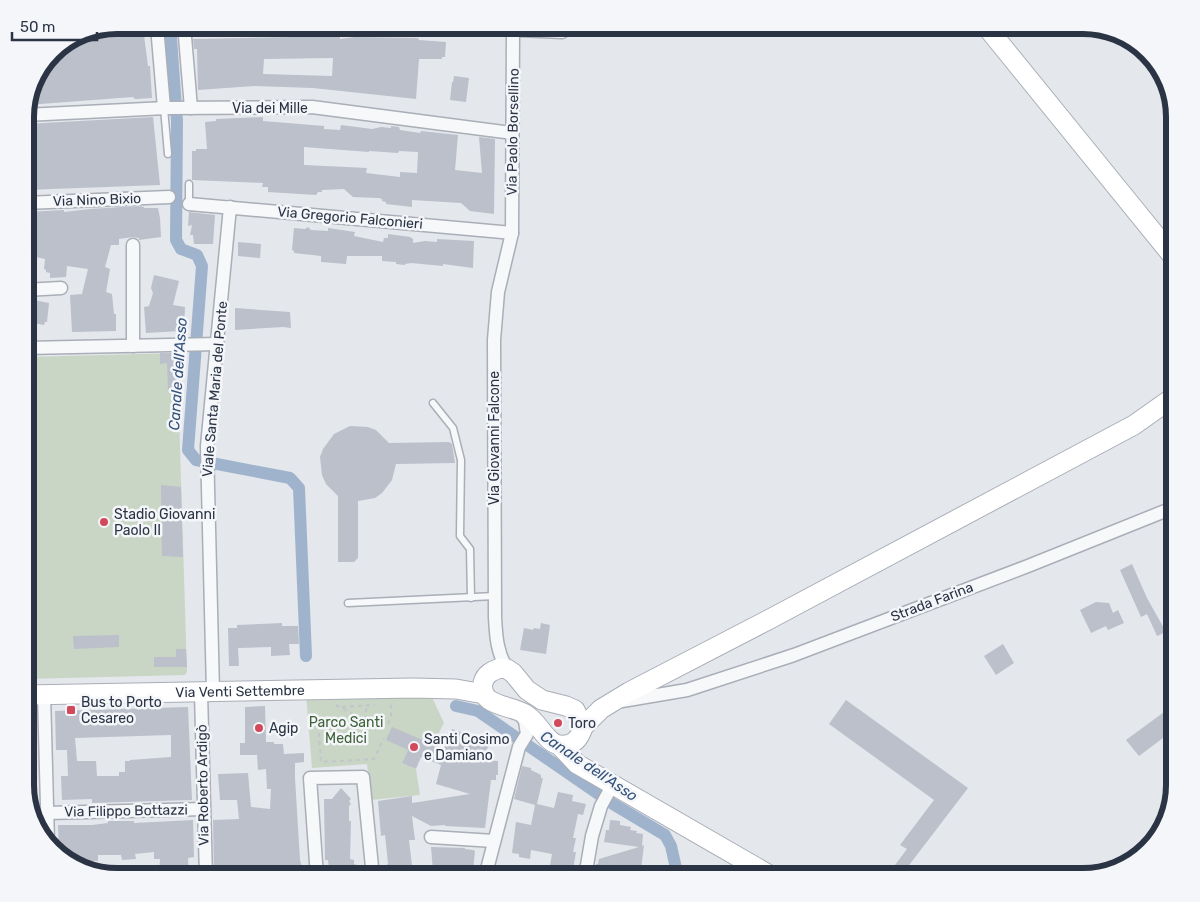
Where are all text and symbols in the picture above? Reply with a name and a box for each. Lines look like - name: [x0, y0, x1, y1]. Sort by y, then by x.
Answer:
- scale bar: [12, 10, 98, 42]
- text: 50 m: [20, 18, 55, 36]
- street label: Via Paolo Borsellino: [503, 68, 523, 196]
- street label: Via dei Mille: [232, 100, 308, 117]
- street label: Via Nino Bixio: [53, 190, 141, 210]
- street label: Via Gregorio Falconieri: [277, 203, 423, 233]
- street label: Viale Santa Maria del Ponte: [199, 300, 231, 478]
- water label: Canale dell'Asso: [165, 317, 191, 431]
- street label: Via Giovanni Falcone: [486, 371, 503, 505]
- place label: Stadio Giovanni Paolo II: [114, 506, 215, 539]
- marker: Stadio Giovanni Paolo II: [98, 516, 110, 528]
- street label: Strada Farina: [888, 578, 976, 626]
- street label: Via Venti Settembre: [175, 681, 305, 701]
- place label: Bus to Porto Cesareo: [81, 694, 162, 727]
- marker: Bus to Porto Cesareo: [65, 704, 77, 716]
- park label: Parco Santi Medici: [309, 714, 383, 747]
- place label: Toro: [568, 715, 596, 732]
- marker: Toro: [552, 717, 564, 729]
- place label: Agip: [269, 720, 298, 737]
- marker: Agip: [253, 722, 265, 734]
- street label: Via Roberto Ardigò: [193, 724, 213, 846]
- water label: Canale dell'Asso: [537, 727, 641, 805]
- place label: Santi Cosimo e Damiano: [424, 731, 509, 764]
- marker: Santi Cosimo e Damiano: [408, 741, 420, 753]
- street label: Via Filippo Bottazzi: [64, 801, 188, 821]

